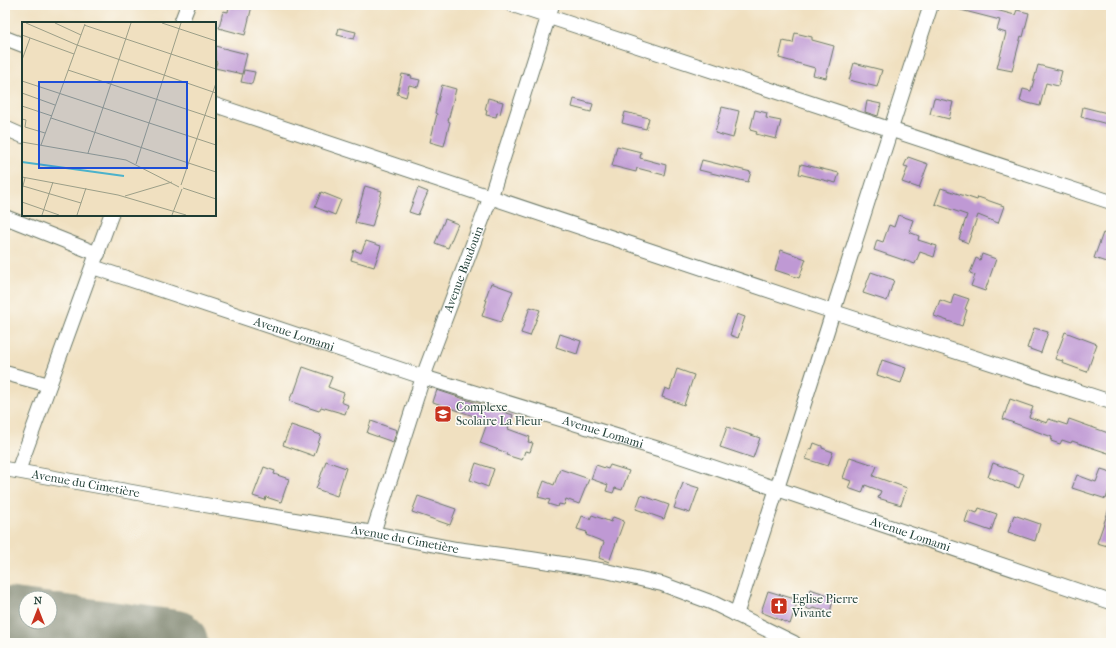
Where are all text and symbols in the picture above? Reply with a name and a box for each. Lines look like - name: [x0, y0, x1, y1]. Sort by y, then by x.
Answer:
- inset map: [22, 22, 216, 216]
- street label: Avenue Baudouin: [441, 224, 486, 315]
- street label: Avenue Lomami: [251, 314, 336, 354]
- place label: Complexe Scolaire La Fleur: [456, 400, 543, 428]
- school or university icon: Complexe Scolaire La Fleur: [433, 404, 453, 424]
- street label: Avenue Lomami: [560, 413, 645, 451]
- street label: Avenue du Cimetière: [30, 467, 141, 500]
- street label: Avenue Lomami: [868, 514, 953, 554]
- street label: Avenue du Cimetière: [349, 522, 460, 556]
- north arrow: [18, 590, 58, 630]
- place label: Eglise Pierre Vivante: [791, 592, 858, 620]
- text: N: [34, 594, 43, 607]
- church icon: Eglise Pierre Vivante: [769, 596, 789, 616]

